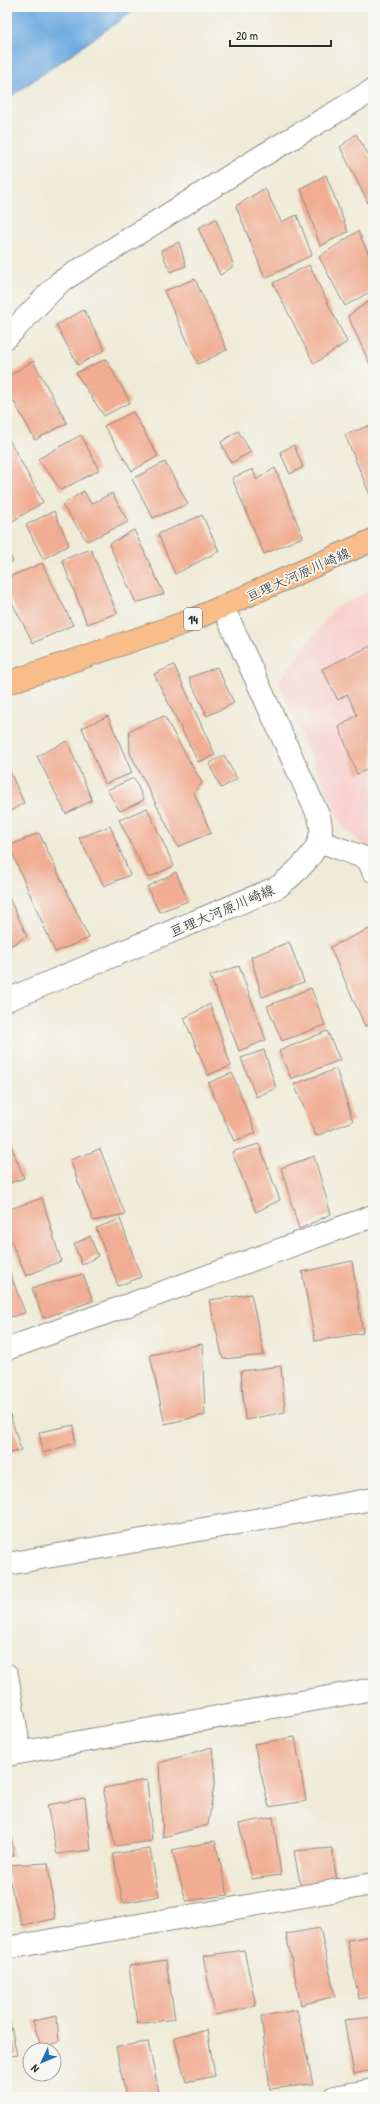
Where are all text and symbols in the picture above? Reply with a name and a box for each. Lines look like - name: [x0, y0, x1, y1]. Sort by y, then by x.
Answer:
- scale bar: [230, 22, 331, 48]
- text: 20 m: [236, 27, 258, 44]
- street label: 亘理大河原川崎線: [243, 543, 353, 605]
- road number: 14: [184, 608, 202, 630]
- street label: 亘理大河原川崎線: [167, 879, 277, 941]
- north arrow: [22, 2042, 62, 2082]
- text: N: [28, 2062, 42, 2076]

